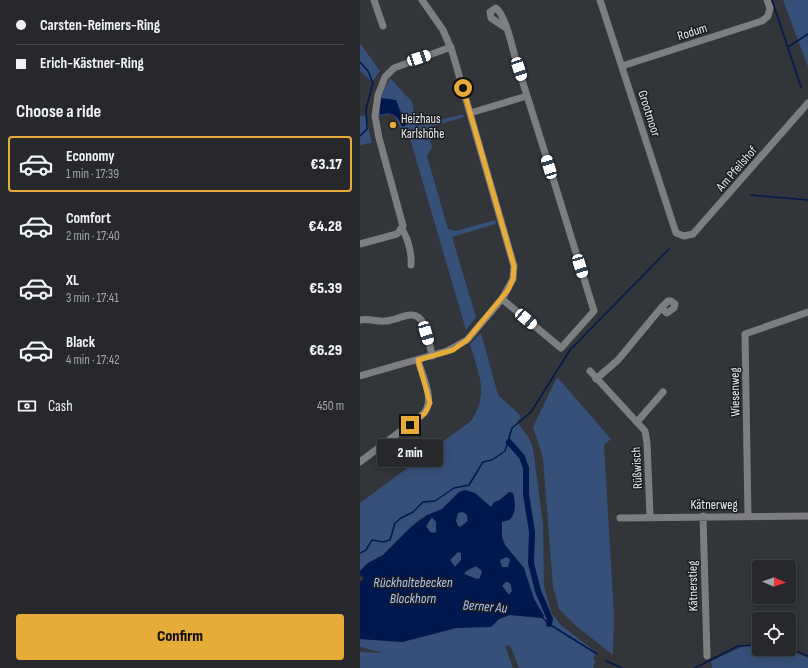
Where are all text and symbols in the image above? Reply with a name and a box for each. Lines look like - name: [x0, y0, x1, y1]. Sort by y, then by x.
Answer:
- text: Carsten-Reimers-Ring: [40, 16, 160, 35]
- street label: Rodum: [675, 20, 709, 44]
- car: [406, 49, 432, 67]
- text: Erich-Kästner-Ring: [40, 54, 144, 73]
- car: [510, 56, 528, 82]
- route start: [454, 79, 472, 97]
- street label: Grootmoor: [634, 88, 664, 139]
- text: Choose a ride: [16, 101, 101, 122]
- place label: Heizhaus Karlshöhe: [401, 111, 444, 142]
- marker: Heizhaus Karlshöhe: [388, 120, 398, 130]
- street label: Am Pfeilshof: [712, 143, 761, 195]
- icon: car: [18, 146, 54, 182]
- text: Economy: [66, 147, 115, 166]
- car: [540, 154, 558, 180]
- text: €3.17: [311, 155, 342, 174]
- text: 1 min · 17:39: [66, 166, 119, 182]
- icon: car: [18, 208, 54, 244]
- text: Comfort: [66, 209, 111, 228]
- text: €4.28: [309, 217, 342, 236]
- text: 2 min · 17:40: [66, 228, 120, 244]
- car: [571, 253, 589, 279]
- icon: car: [18, 270, 54, 306]
- text: XL: [66, 271, 79, 290]
- text: €5.39: [309, 279, 342, 298]
- text: 3 min · 17:41: [66, 290, 119, 306]
- car: [513, 307, 539, 331]
- car: [417, 320, 435, 346]
- icon: car: [18, 332, 54, 368]
- text: Black: [66, 333, 95, 352]
- text: €6.29: [309, 341, 342, 360]
- text: 4 min · 17:42: [66, 352, 120, 368]
- street label: Wiesenweg: [727, 367, 743, 417]
- icon: cash: [16, 395, 38, 417]
- text: Cash: [48, 397, 73, 416]
- text: 450 m: [317, 398, 344, 414]
- route end: [401, 416, 419, 434]
- callout: 2 min: [377, 439, 443, 467]
- text: 2 min: [397, 445, 423, 461]
- street label: Rüßwisch: [628, 447, 646, 489]
- street label: Kätnerweg: [690, 497, 738, 513]
- north arrow: [752, 560, 796, 604]
- map controls: [752, 560, 796, 656]
- street label: Kätnerstieg: [685, 561, 701, 611]
- water label: Rückhaltebecken Blockhorn: [373, 574, 453, 607]
- water label: Berner Au: [462, 596, 508, 617]
- button: locate: [752, 612, 796, 656]
- button: Confirm: [16, 614, 344, 660]

